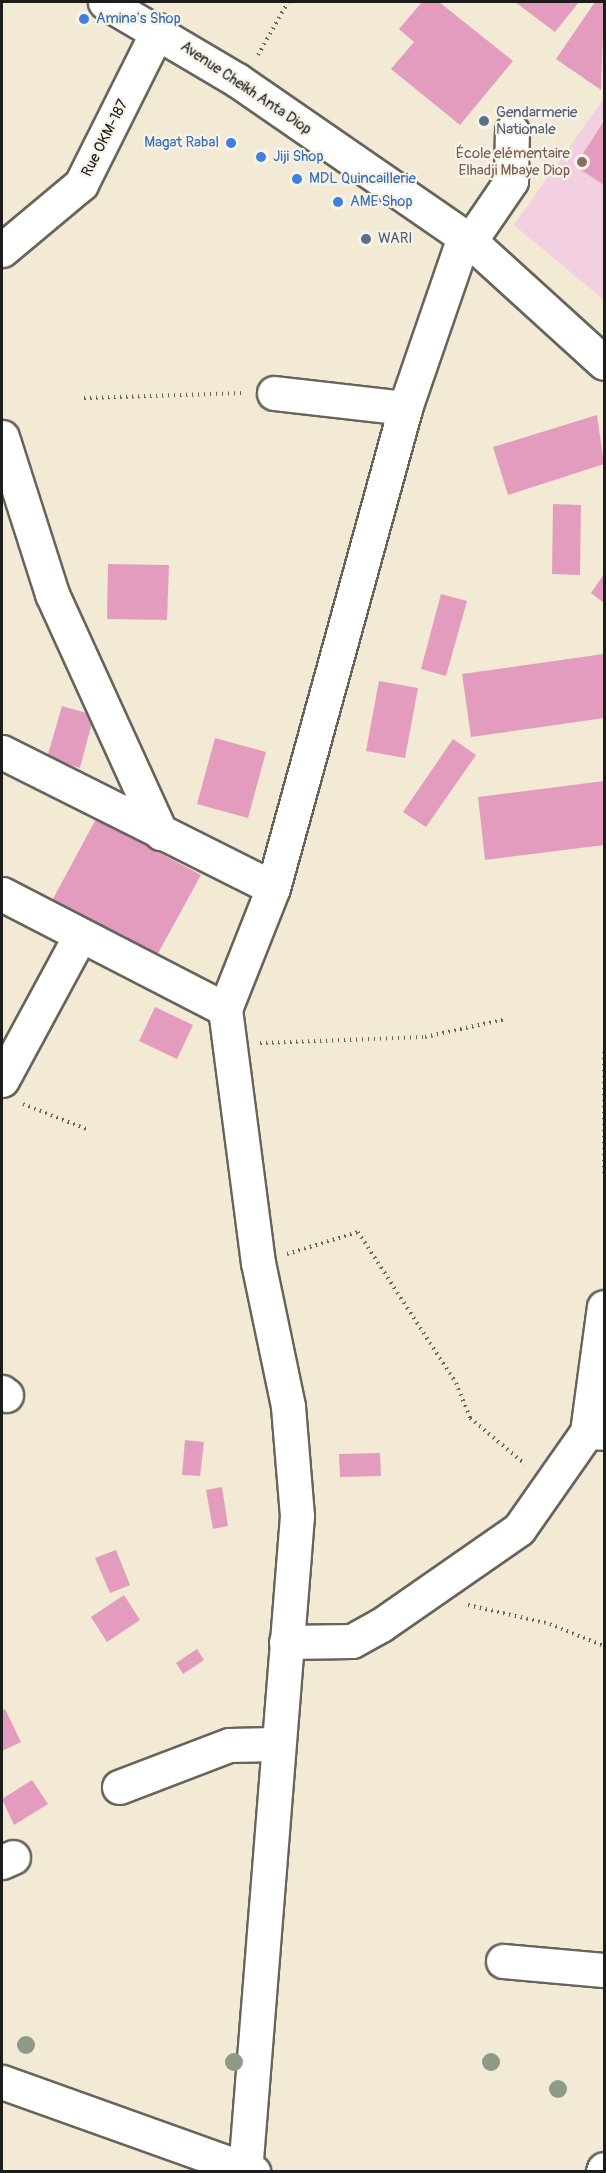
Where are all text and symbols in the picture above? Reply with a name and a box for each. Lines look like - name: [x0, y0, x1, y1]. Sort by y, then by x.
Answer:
- place label: Amina's Shop: [96, 10, 181, 28]
- marker: Amina's Shop: [77, 12, 91, 26]
- street label: Avenue Cheikh Anta Diop: [177, 37, 315, 139]
- street label: Rue OKM-187: [78, 96, 132, 180]
- place label: Gendarmerie Nationale: [496, 103, 577, 138]
- marker: Gendarmerie Nationale: [477, 114, 491, 128]
- place label: Magat Rabal: [144, 134, 219, 152]
- marker: Magat Rabal: [224, 136, 238, 150]
- place label: École elémentaire Elhadji Mbaye Diop: [456, 144, 570, 179]
- place label: Jiji Shop: [273, 148, 324, 166]
- marker: Jiji Shop: [254, 150, 268, 164]
- marker: École elémentaire Elhadji Mbaye Diop: [575, 155, 589, 169]
- place label: MDL Quincaillerie: [309, 170, 416, 188]
- marker: MDL Quincaillerie: [290, 172, 304, 186]
- place label: AME Shop: [350, 193, 413, 211]
- marker: AME Shop: [331, 195, 345, 209]
- place label: WARI: [378, 230, 413, 248]
- marker: WARI: [359, 232, 373, 246]

